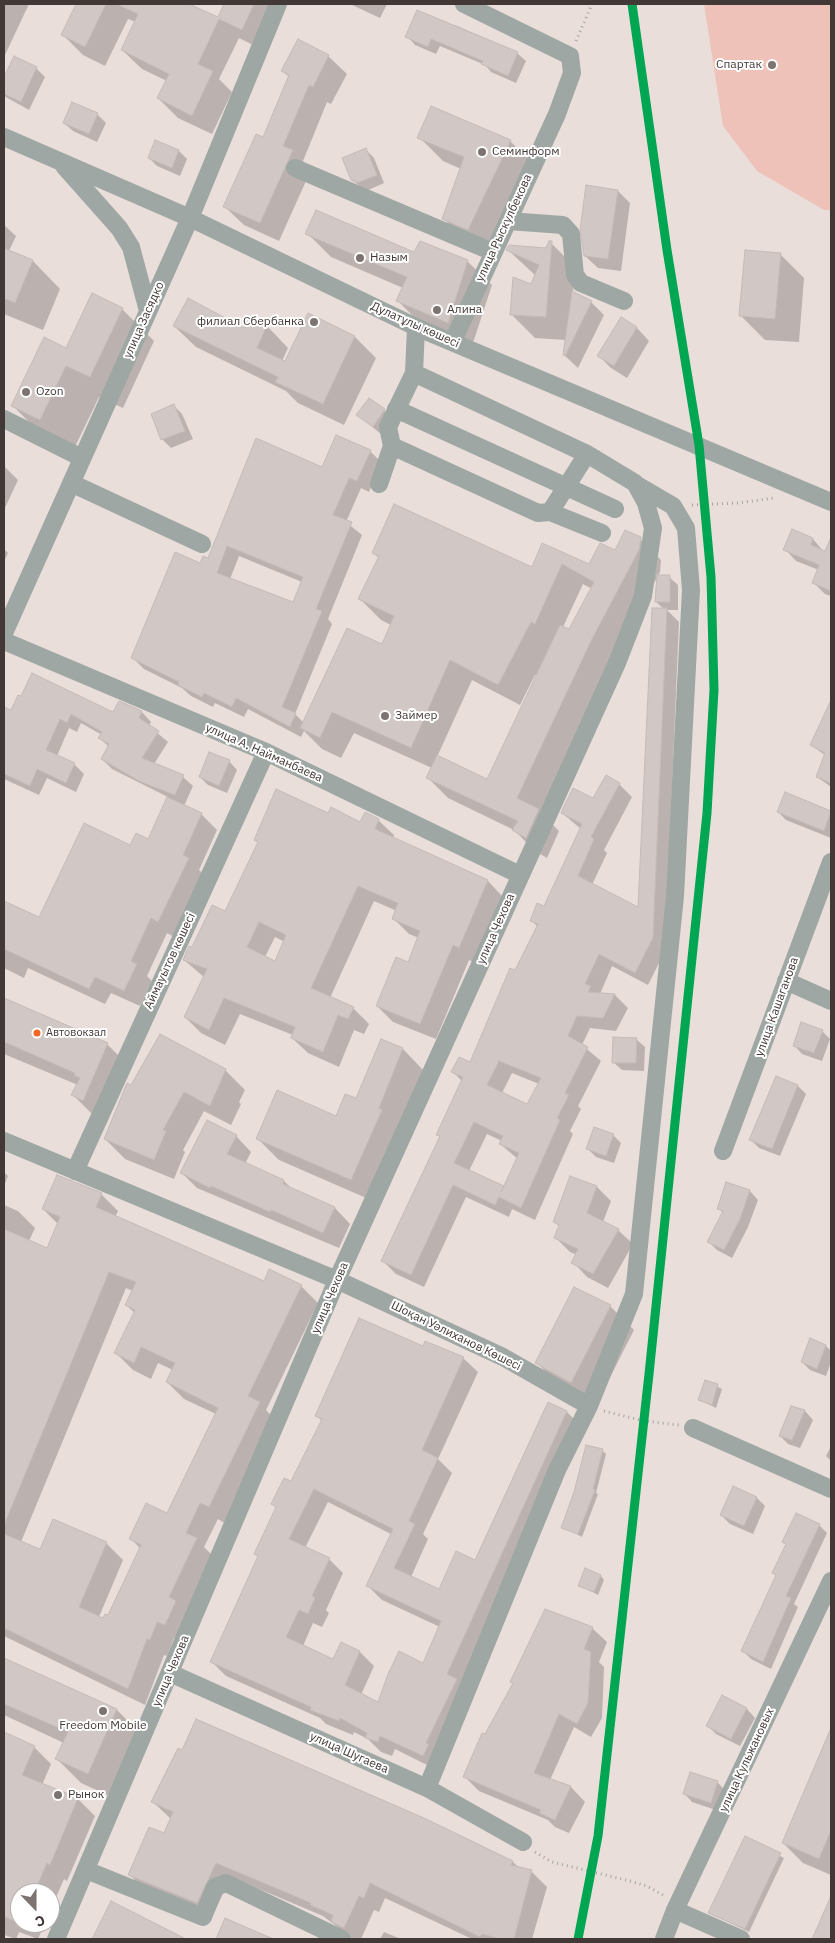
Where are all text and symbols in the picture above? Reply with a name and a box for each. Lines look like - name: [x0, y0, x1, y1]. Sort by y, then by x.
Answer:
- place label: Спартак: [716, 58, 762, 72]
- marker: Спартак: [766, 59, 778, 71]
- place label: Семинформ: [492, 145, 560, 159]
- marker: Семинформ: [476, 146, 488, 158]
- street label: улица Рыскулбекова: [473, 172, 535, 284]
- place label: Назым: [370, 251, 408, 265]
- marker: Назым: [354, 252, 366, 264]
- street label: улица Засядко: [121, 279, 167, 361]
- street label: Дулатұлы көшесі: [368, 299, 462, 351]
- place label: Алина: [447, 303, 482, 317]
- marker: Алина: [431, 304, 443, 316]
- place label: филиал Сбербанка: [197, 315, 304, 329]
- marker: филиал Сбербанка: [308, 316, 320, 328]
- place label: Ozon: [36, 385, 63, 399]
- marker: Ozon: [20, 386, 32, 398]
- place label: Займер: [395, 709, 437, 723]
- marker: Займер: [379, 710, 391, 722]
- street label: улица А. Найманбаева: [203, 721, 325, 785]
- street label: улица Чехова: [474, 891, 518, 967]
- street label: Аймауытов көшесі: [141, 911, 199, 1011]
- street label: улица Кашаганова: [752, 955, 802, 1059]
- place label: Автовокзал: [46, 1026, 106, 1040]
- marker: Автовокзал: [32, 1028, 42, 1038]
- street label: улица Чехова: [309, 1260, 351, 1336]
- street label: Шоқан Уәлиханов Көшесі: [389, 1298, 523, 1374]
- street label: улица Чехова: [150, 1633, 192, 1709]
- marker: Freedom Mobile: [97, 1705, 109, 1717]
- street label: улица Кульжановых: [717, 1706, 777, 1814]
- place label: Freedom Mobile: [59, 1719, 147, 1733]
- street label: улица Шугаева: [307, 1729, 391, 1777]
- place label: Рынок: [68, 1788, 104, 1802]
- marker: Рынок: [52, 1789, 64, 1801]
- north arrow: [10, 1883, 60, 1933]
- text: С: [33, 1911, 48, 1931]

